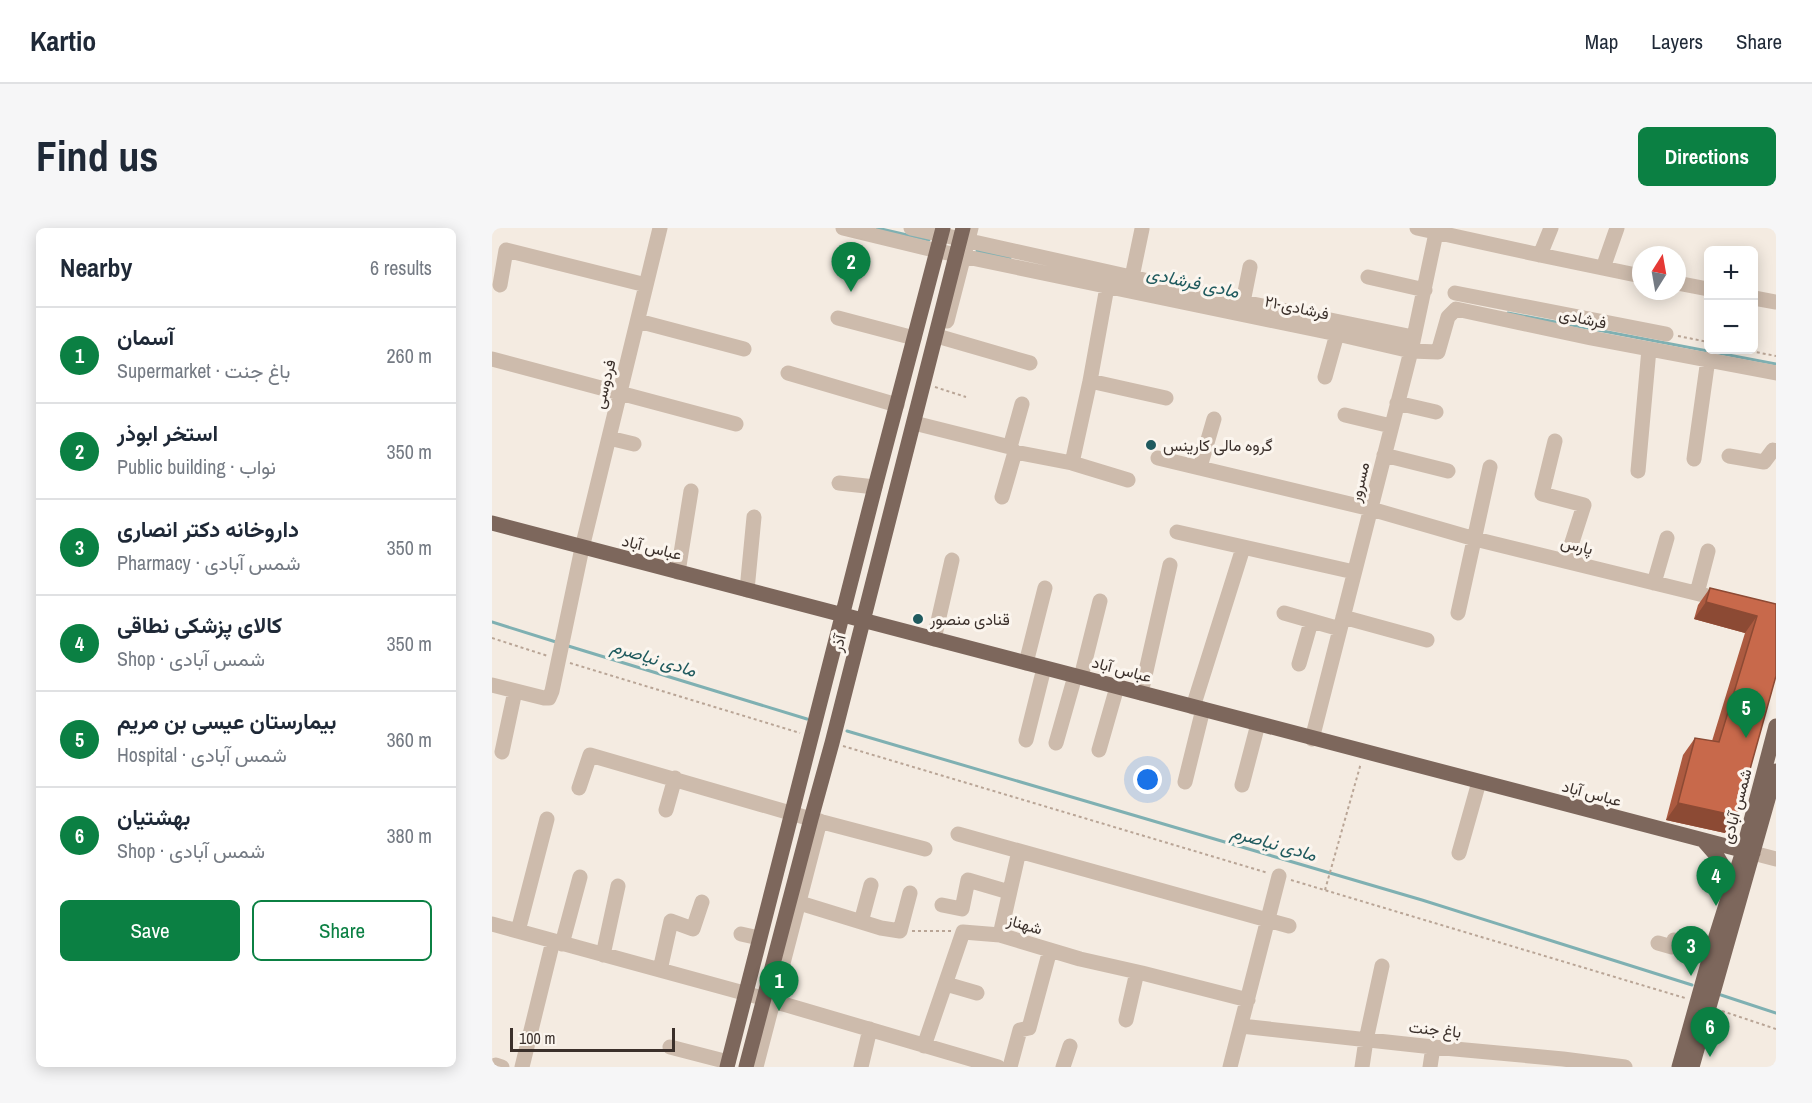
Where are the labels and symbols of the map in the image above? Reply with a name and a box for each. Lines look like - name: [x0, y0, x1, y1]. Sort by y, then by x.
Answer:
- pin: 2: [832, 242, 870, 292]
- north arrow: [1632, 246, 1686, 300]
- water label: مادی فرشادی: [1145, 260, 1242, 304]
- street label: ۲۱-فرشادی: [1263, 289, 1331, 325]
- street label: فرشادی: [1557, 302, 1609, 334]
- street label: فردوسی: [587, 357, 621, 411]
- place label: گروه مالی کارینس: [1163, 434, 1273, 456]
- marker: گروه مالی کارینس: [1144, 438, 1158, 452]
- street label: مسرور: [1343, 460, 1374, 505]
- street label: عباس آباد: [620, 529, 684, 565]
- street label: پارس: [1558, 530, 1595, 561]
- place label: قنادی منصور: [929, 608, 1010, 630]
- marker: قنادی منصور: [911, 612, 925, 626]
- street label: آذر: [825, 631, 851, 655]
- water label: مادی نیاصرم: [608, 633, 700, 683]
- street label: عباس آباد: [1090, 650, 1154, 688]
- pin: 5: [1726, 688, 1766, 738]
- your location: [1133, 765, 1162, 794]
- street label: شمس آبادی: [1715, 766, 1757, 846]
- street label: عباس آباد: [1560, 774, 1624, 812]
- water label: مادی نیاصرم: [1228, 819, 1320, 867]
- pin: 4: [1696, 856, 1736, 906]
- street label: شهناز: [1004, 908, 1045, 939]
- pin: 3: [1672, 926, 1710, 976]
- pin: 1: [760, 962, 798, 1011]
- pin: 6: [1690, 1008, 1730, 1057]
- street label: باغ جنت: [1408, 1015, 1462, 1044]
- scale bar: [510, 1025, 675, 1052]

